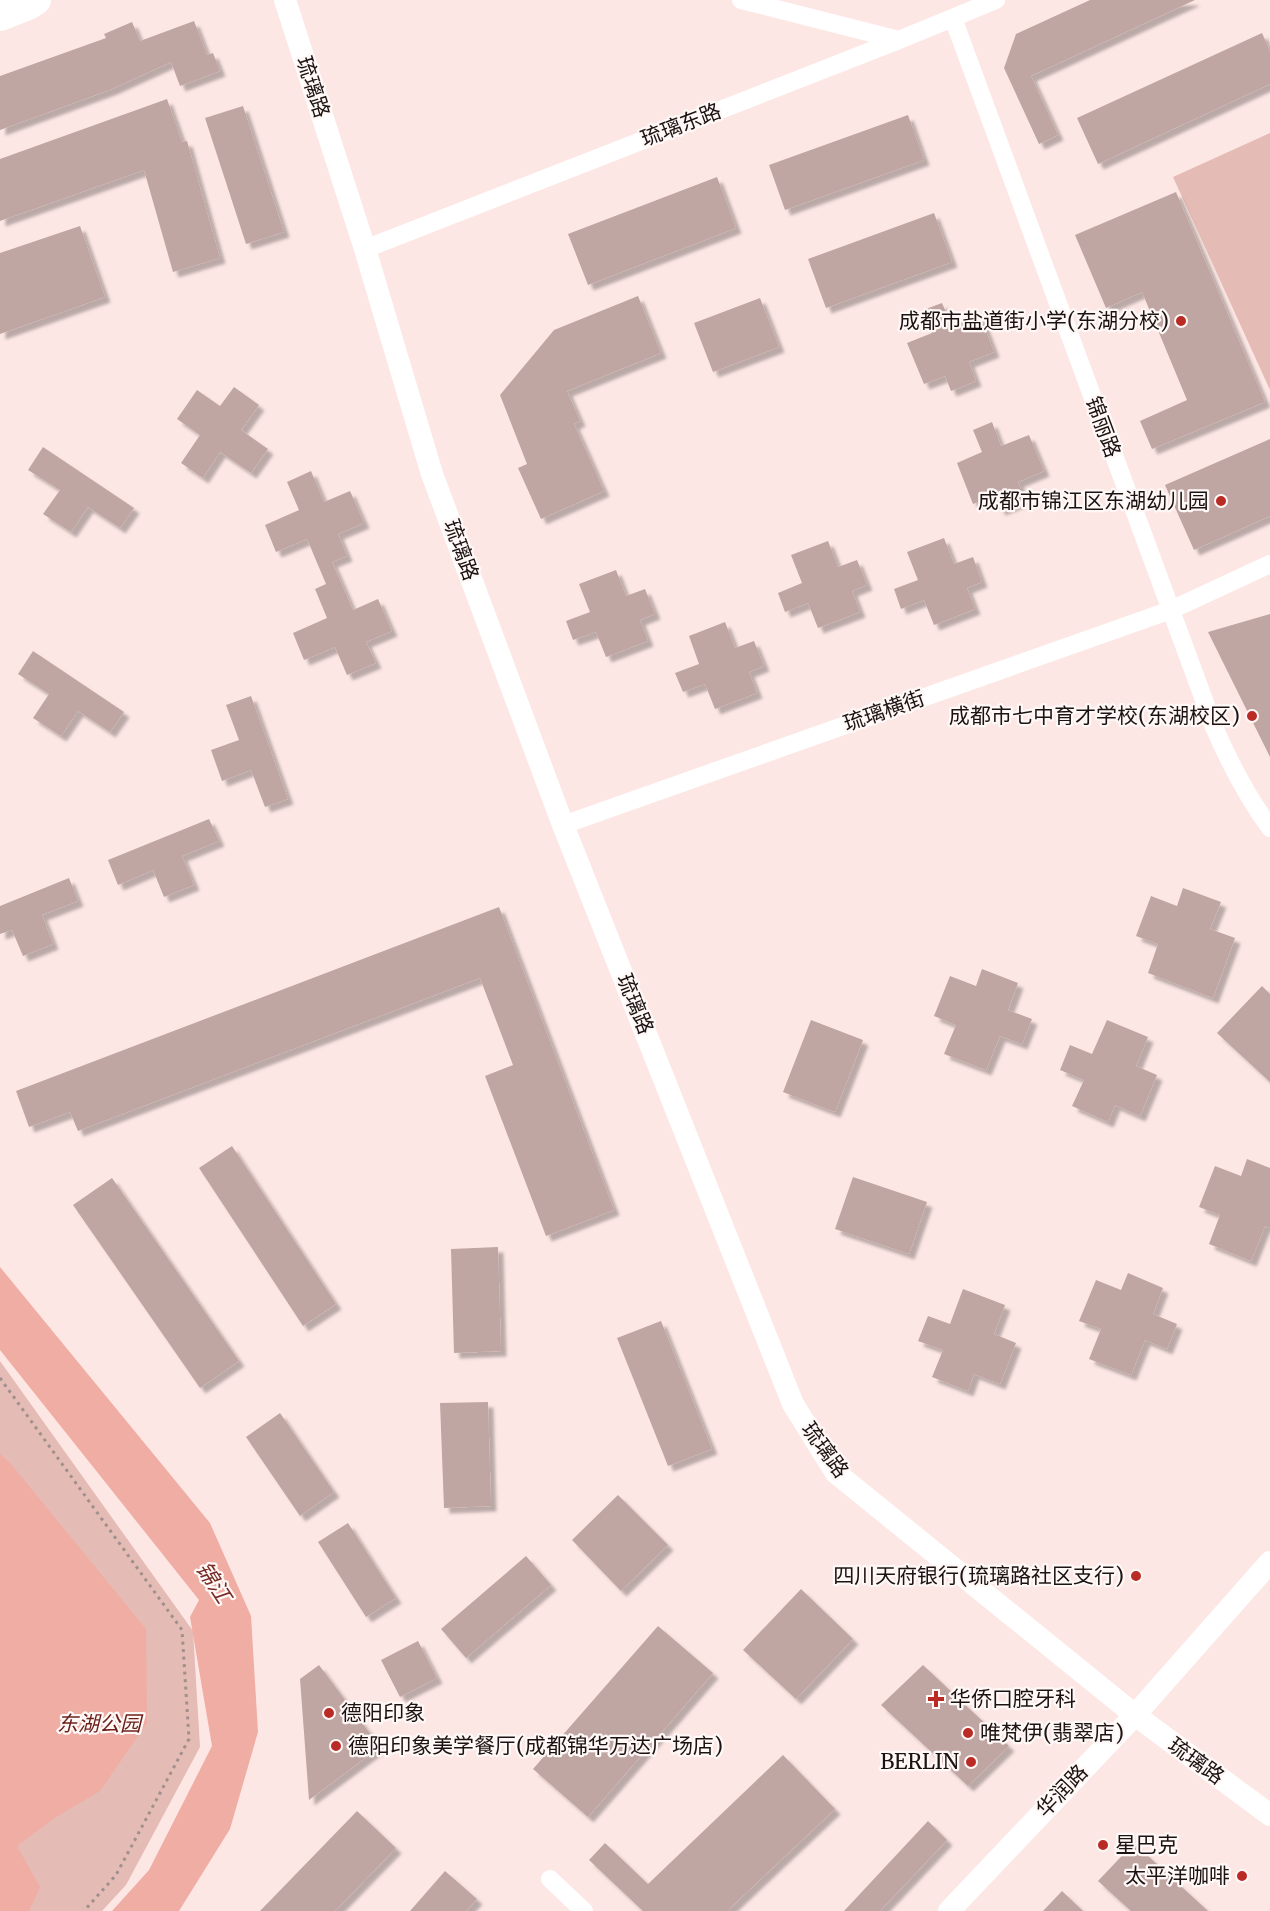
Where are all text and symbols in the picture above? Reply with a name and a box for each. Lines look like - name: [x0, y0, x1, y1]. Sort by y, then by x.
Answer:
- street label: 琉璃路: [291, 53, 336, 121]
- street label: 琉璃东路: [637, 97, 725, 152]
- place label: 成都市盐道街小学(东湖分校): [899, 307, 1169, 334]
- marker: 成都市盐道街小学(东湖分校): [1174, 314, 1188, 328]
- street label: 锦丽路: [1080, 393, 1127, 461]
- place label: 成都市锦江区东湖幼儿园: [978, 487, 1209, 514]
- marker: 成都市锦江区东湖幼儿园: [1214, 494, 1228, 508]
- street label: 琉璃路: [438, 516, 485, 584]
- street label: 琉璃横街: [840, 684, 928, 737]
- place label: 成都市七中育才学校(东湖校区): [949, 702, 1240, 729]
- marker: 成都市七中育才学校(东湖校区): [1245, 709, 1259, 723]
- street label: 琉璃路: [611, 970, 660, 1038]
- street label: 琉璃路: [796, 1416, 855, 1483]
- water label: 锦江: [190, 1556, 239, 1610]
- place label: 四川天府银行(琉璃路社区支行): [833, 1562, 1124, 1589]
- marker: 四川天府银行(琉璃路社区支行): [1129, 1569, 1143, 1583]
- place label: 华侨口腔牙科: [950, 1685, 1076, 1712]
- marker: 华侨口腔牙科: [927, 1690, 945, 1708]
- place label: 德阳印象: [341, 1699, 425, 1726]
- marker: 德阳印象: [322, 1706, 336, 1720]
- park label: 东湖公园: [57, 1710, 144, 1737]
- place label: 唯梵伊(翡翠店): [980, 1719, 1124, 1746]
- marker: 唯梵伊(翡翠店): [961, 1726, 975, 1740]
- street label: 琉璃路: [1163, 1731, 1230, 1790]
- place label: 德阳印象美学餐厅(成都锦华万达广场店): [348, 1732, 723, 1759]
- marker: 德阳印象美学餐厅(成都锦华万达广场店): [329, 1739, 343, 1753]
- place label: BERLIN: [880, 1748, 959, 1775]
- marker: BERLIN: [964, 1755, 978, 1769]
- street label: 华润路: [1030, 1759, 1093, 1823]
- place label: 星巴克: [1115, 1831, 1178, 1858]
- marker: 星巴克: [1096, 1838, 1110, 1852]
- place label: 太平洋咖啡: [1125, 1862, 1230, 1889]
- marker: 太平洋咖啡: [1235, 1869, 1249, 1883]

